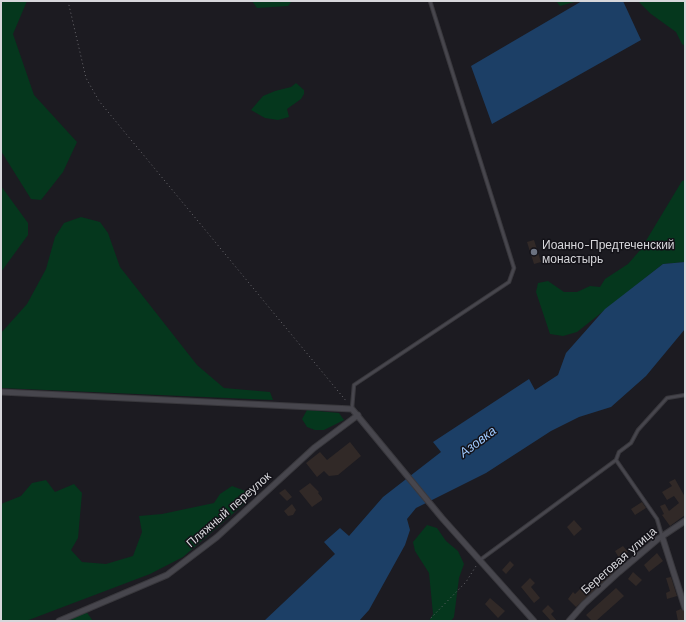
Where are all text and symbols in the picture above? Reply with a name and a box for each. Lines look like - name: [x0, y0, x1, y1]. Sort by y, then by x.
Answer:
- place label: Иоанно-Предтеченский монастырь: [542, 238, 675, 266]
- marker: Иоанно-Предтеченский монастырь: [529, 247, 539, 257]
- water label: Азовка: [457, 423, 499, 461]
- street label: Пляжный переулок: [184, 469, 274, 551]
- street label: Береговая улица: [578, 524, 660, 598]

